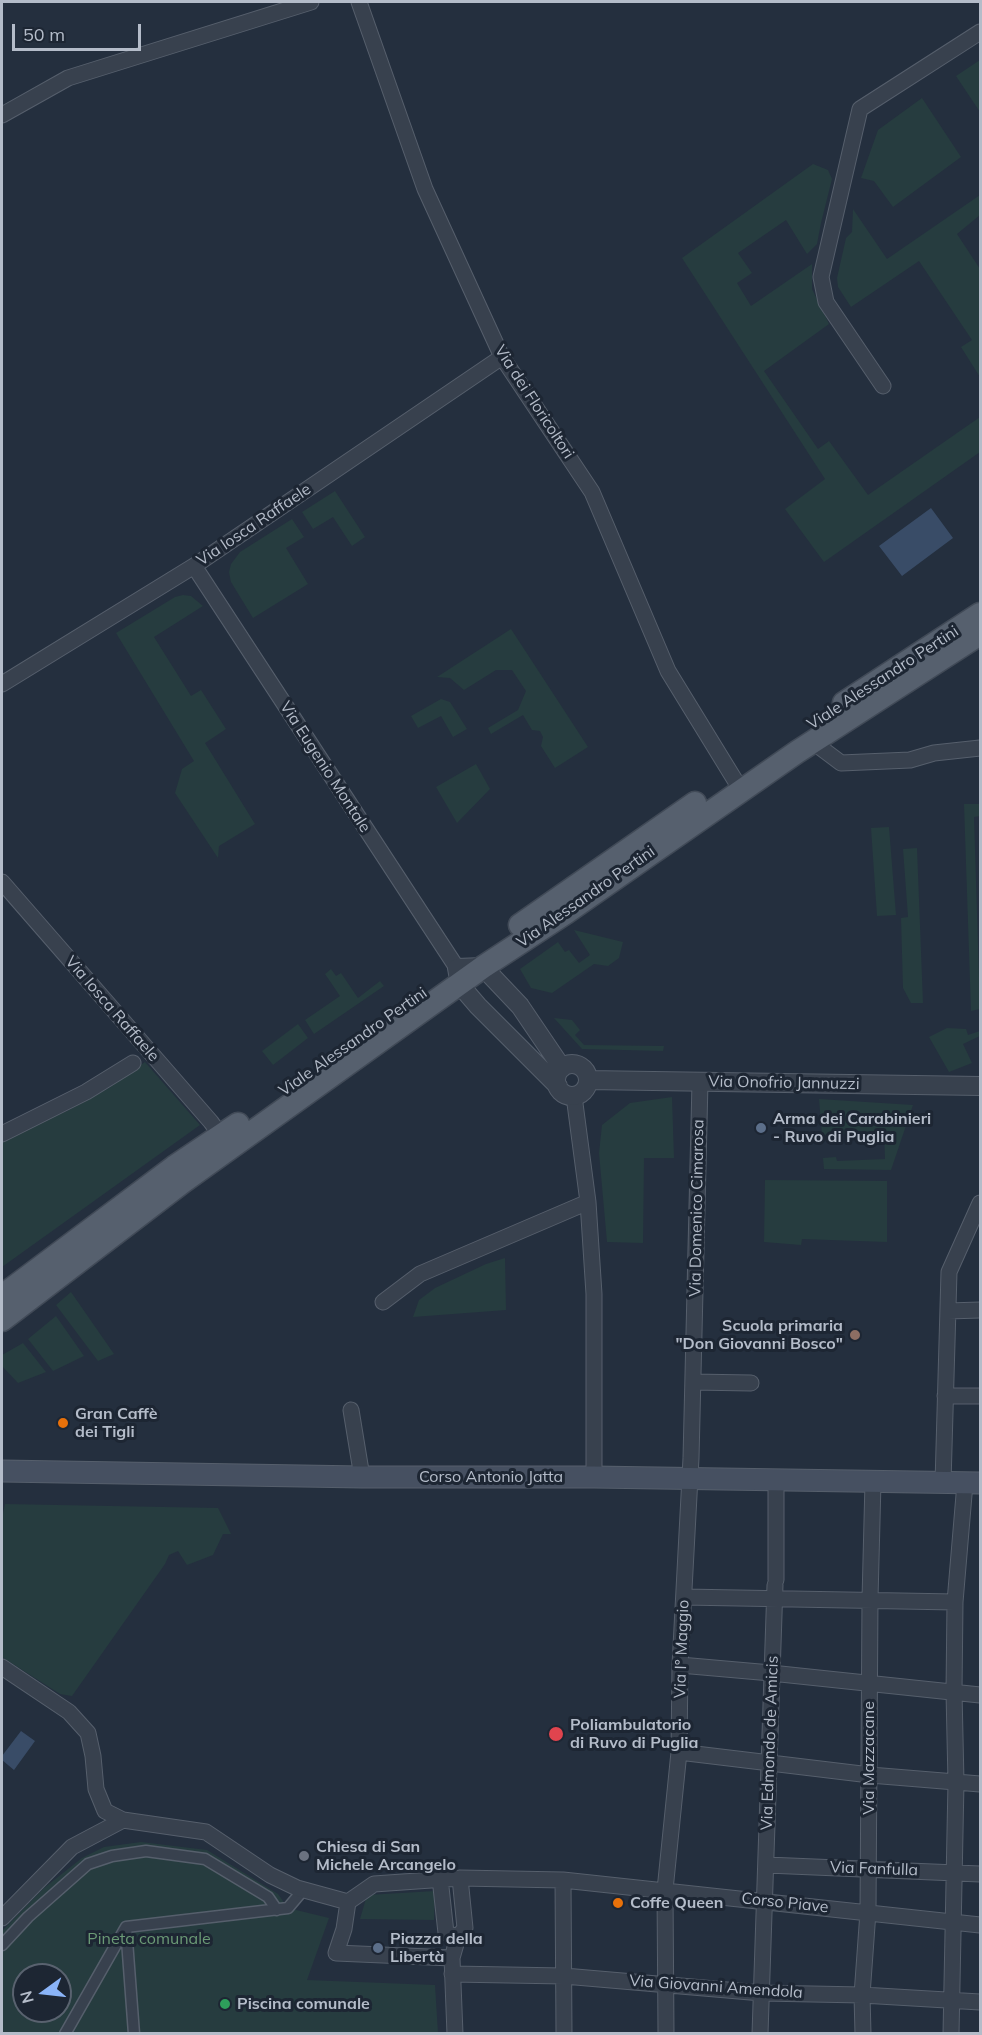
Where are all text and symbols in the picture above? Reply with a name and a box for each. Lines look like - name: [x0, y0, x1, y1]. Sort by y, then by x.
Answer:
- scale bar: [15, 12, 144, 50]
- text: 50 m: [23, 23, 65, 46]
- street label: Via dei Floricoltori: [490, 342, 578, 462]
- street label: Via Iosca Raffaele: [193, 480, 315, 570]
- street label: Viale Alessandro Pertini: [804, 622, 962, 734]
- street label: Via Eugenio Montale: [276, 698, 374, 836]
- street label: Via Alessandro Pertini: [513, 842, 659, 952]
- street label: Via Iosca Raffaele: [61, 952, 163, 1066]
- street label: Viale Alessandro Pertini: [275, 983, 431, 1101]
- street label: Via Onofrio Jannuzzi: [708, 1072, 860, 1094]
- place label: Arma dei Carabinieri - Ruvo di Puglia: [773, 1109, 931, 1147]
- street label: Via Domenico Cimarosa: [686, 1119, 708, 1297]
- marker: Arma dei Carabinieri - Ruvo di Puglia: [754, 1121, 768, 1135]
- place label: Scuola primaria "Don Giovanni Bosco": [675, 1316, 843, 1354]
- marker: Scuola primaria "Don Giovanni Bosco": [848, 1328, 862, 1342]
- place label: Gran Caffè dei Tigli: [75, 1404, 158, 1442]
- marker: Gran Caffè dei Tigli: [56, 1416, 70, 1430]
- street label: Corso Antonio Jatta: [419, 1467, 563, 1487]
- street label: Via I° Maggio: [671, 1599, 693, 1699]
- street label: Via Edmondo de Amicis: [757, 1655, 783, 1831]
- street label: Via Mazzacane: [859, 1701, 879, 1815]
- place label: Poliambulatorio di Ruvo di Puglia: [570, 1715, 698, 1753]
- marker: Poliambulatorio di Ruvo di Puglia: [547, 1725, 565, 1743]
- place label: Chiesa di San Michele Arcangelo: [316, 1837, 456, 1875]
- marker: Chiesa di San Michele Arcangelo: [297, 1849, 311, 1863]
- street label: Via Fanfulla: [830, 1858, 918, 1880]
- street label: Corso Piave: [741, 1889, 829, 1917]
- place label: Coffe Queen: [630, 1893, 723, 1913]
- marker: Coffe Queen: [611, 1896, 625, 1910]
- park label: Pineta comunale: [87, 1929, 211, 1949]
- place label: Piazza della Libertà: [390, 1929, 483, 1967]
- marker: Piazza della Libertà: [371, 1941, 385, 1955]
- north arrow: [12, 1963, 72, 2023]
- street label: Via Giovanni Amendola: [629, 1971, 803, 2003]
- text: N: [15, 1989, 38, 2006]
- place label: Piscina comunale: [237, 1994, 370, 2014]
- marker: Piscina comunale: [218, 1997, 232, 2011]

